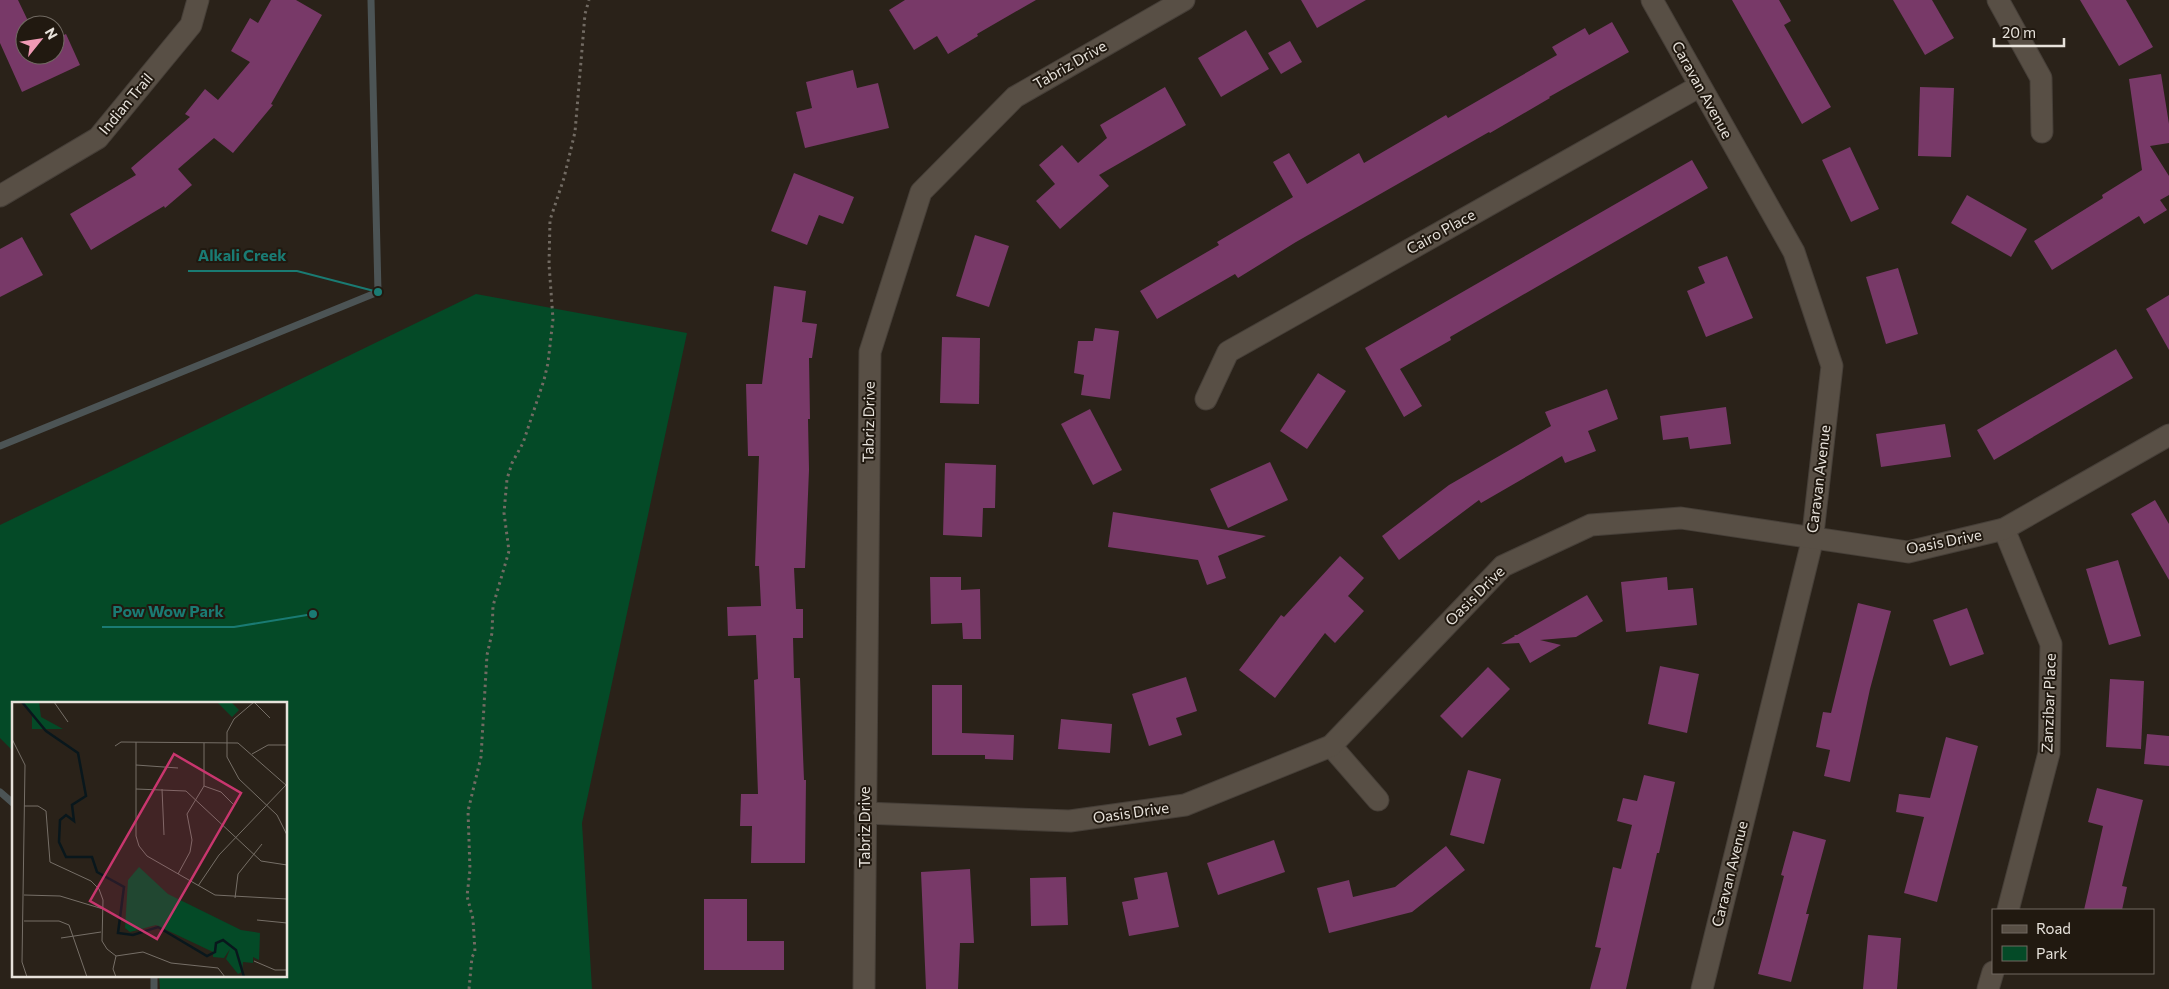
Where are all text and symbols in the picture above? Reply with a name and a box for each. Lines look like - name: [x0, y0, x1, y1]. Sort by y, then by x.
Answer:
- north arrow: [15, 15, 65, 65]
- scale bar: [1994, 15, 2064, 47]
- text: 20 m: [2002, 23, 2036, 41]
- text: N: [42, 24, 62, 42]
- street label: Tabriz Drive: [1030, 36, 1109, 92]
- street label: Caravan Avenue: [1669, 38, 1737, 141]
- street label: Indian Trail: [94, 69, 156, 138]
- street label: Cairo Place: [1403, 205, 1478, 257]
- callout: Alkali Creek: [188, 240, 297, 271]
- text: Alkali Creek: [198, 245, 287, 264]
- street label: Tabriz Drive: [858, 381, 878, 463]
- street label: Caravan Avenue: [1802, 424, 1834, 534]
- street label: Oasis Drive: [1904, 525, 1983, 557]
- street label: Oasis Drive: [1441, 562, 1508, 629]
- callout: Pow Wow Park: [102, 596, 234, 627]
- text: Pow Wow Park: [112, 601, 225, 620]
- street label: Zanzibar Place: [2037, 653, 2059, 753]
- inset map: [12, 702, 288, 976]
- street label: Tabriz Drive: [855, 786, 873, 868]
- street label: Oasis Drive: [1092, 798, 1170, 826]
- street label: Caravan Avenue: [1707, 819, 1751, 929]
- legend: [1992, 909, 2154, 974]
- text: Road: [2036, 919, 2071, 937]
- text: Park: [2036, 944, 2067, 962]

